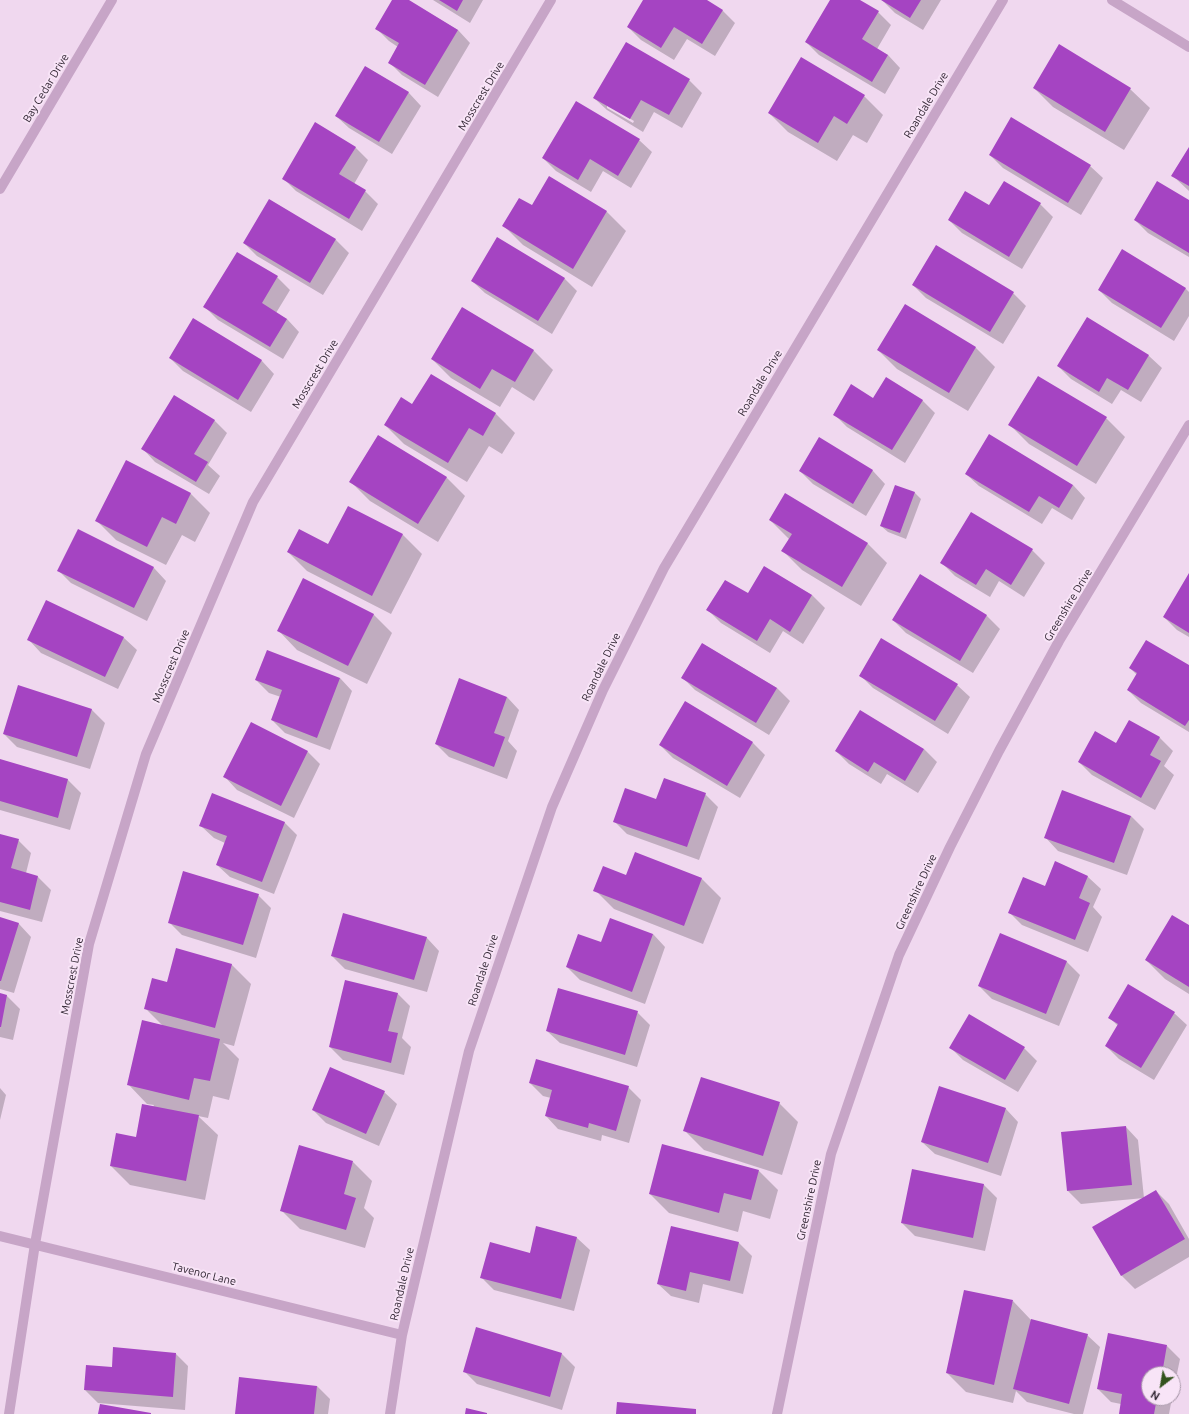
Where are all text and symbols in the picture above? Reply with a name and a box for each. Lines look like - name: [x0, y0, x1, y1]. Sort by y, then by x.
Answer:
- street label: Bay Cedar Drive: [20, 51, 72, 125]
- street label: Mosscrest Drive: [455, 59, 507, 133]
- street label: Roandale Drive: [901, 70, 951, 140]
- street label: Mosscrest Drive: [289, 337, 341, 411]
- street label: Roandale Drive: [735, 348, 785, 418]
- street label: Greenshire Drive: [1041, 566, 1095, 644]
- street label: Mosscrest Drive: [150, 627, 192, 705]
- street label: Roandale Drive: [579, 631, 623, 703]
- street label: Greenshire Drive: [893, 852, 939, 932]
- street label: Roandale Drive: [465, 932, 501, 1008]
- street label: Mosscrest Drive: [58, 936, 86, 1016]
- street label: Greenshire Drive: [794, 1158, 824, 1242]
- street label: Roandale Drive: [387, 1246, 417, 1322]
- street label: Tavenor Lane: [170, 1260, 238, 1288]
- north arrow: [1141, 1366, 1181, 1406]
- text: N: [1149, 1388, 1162, 1403]

